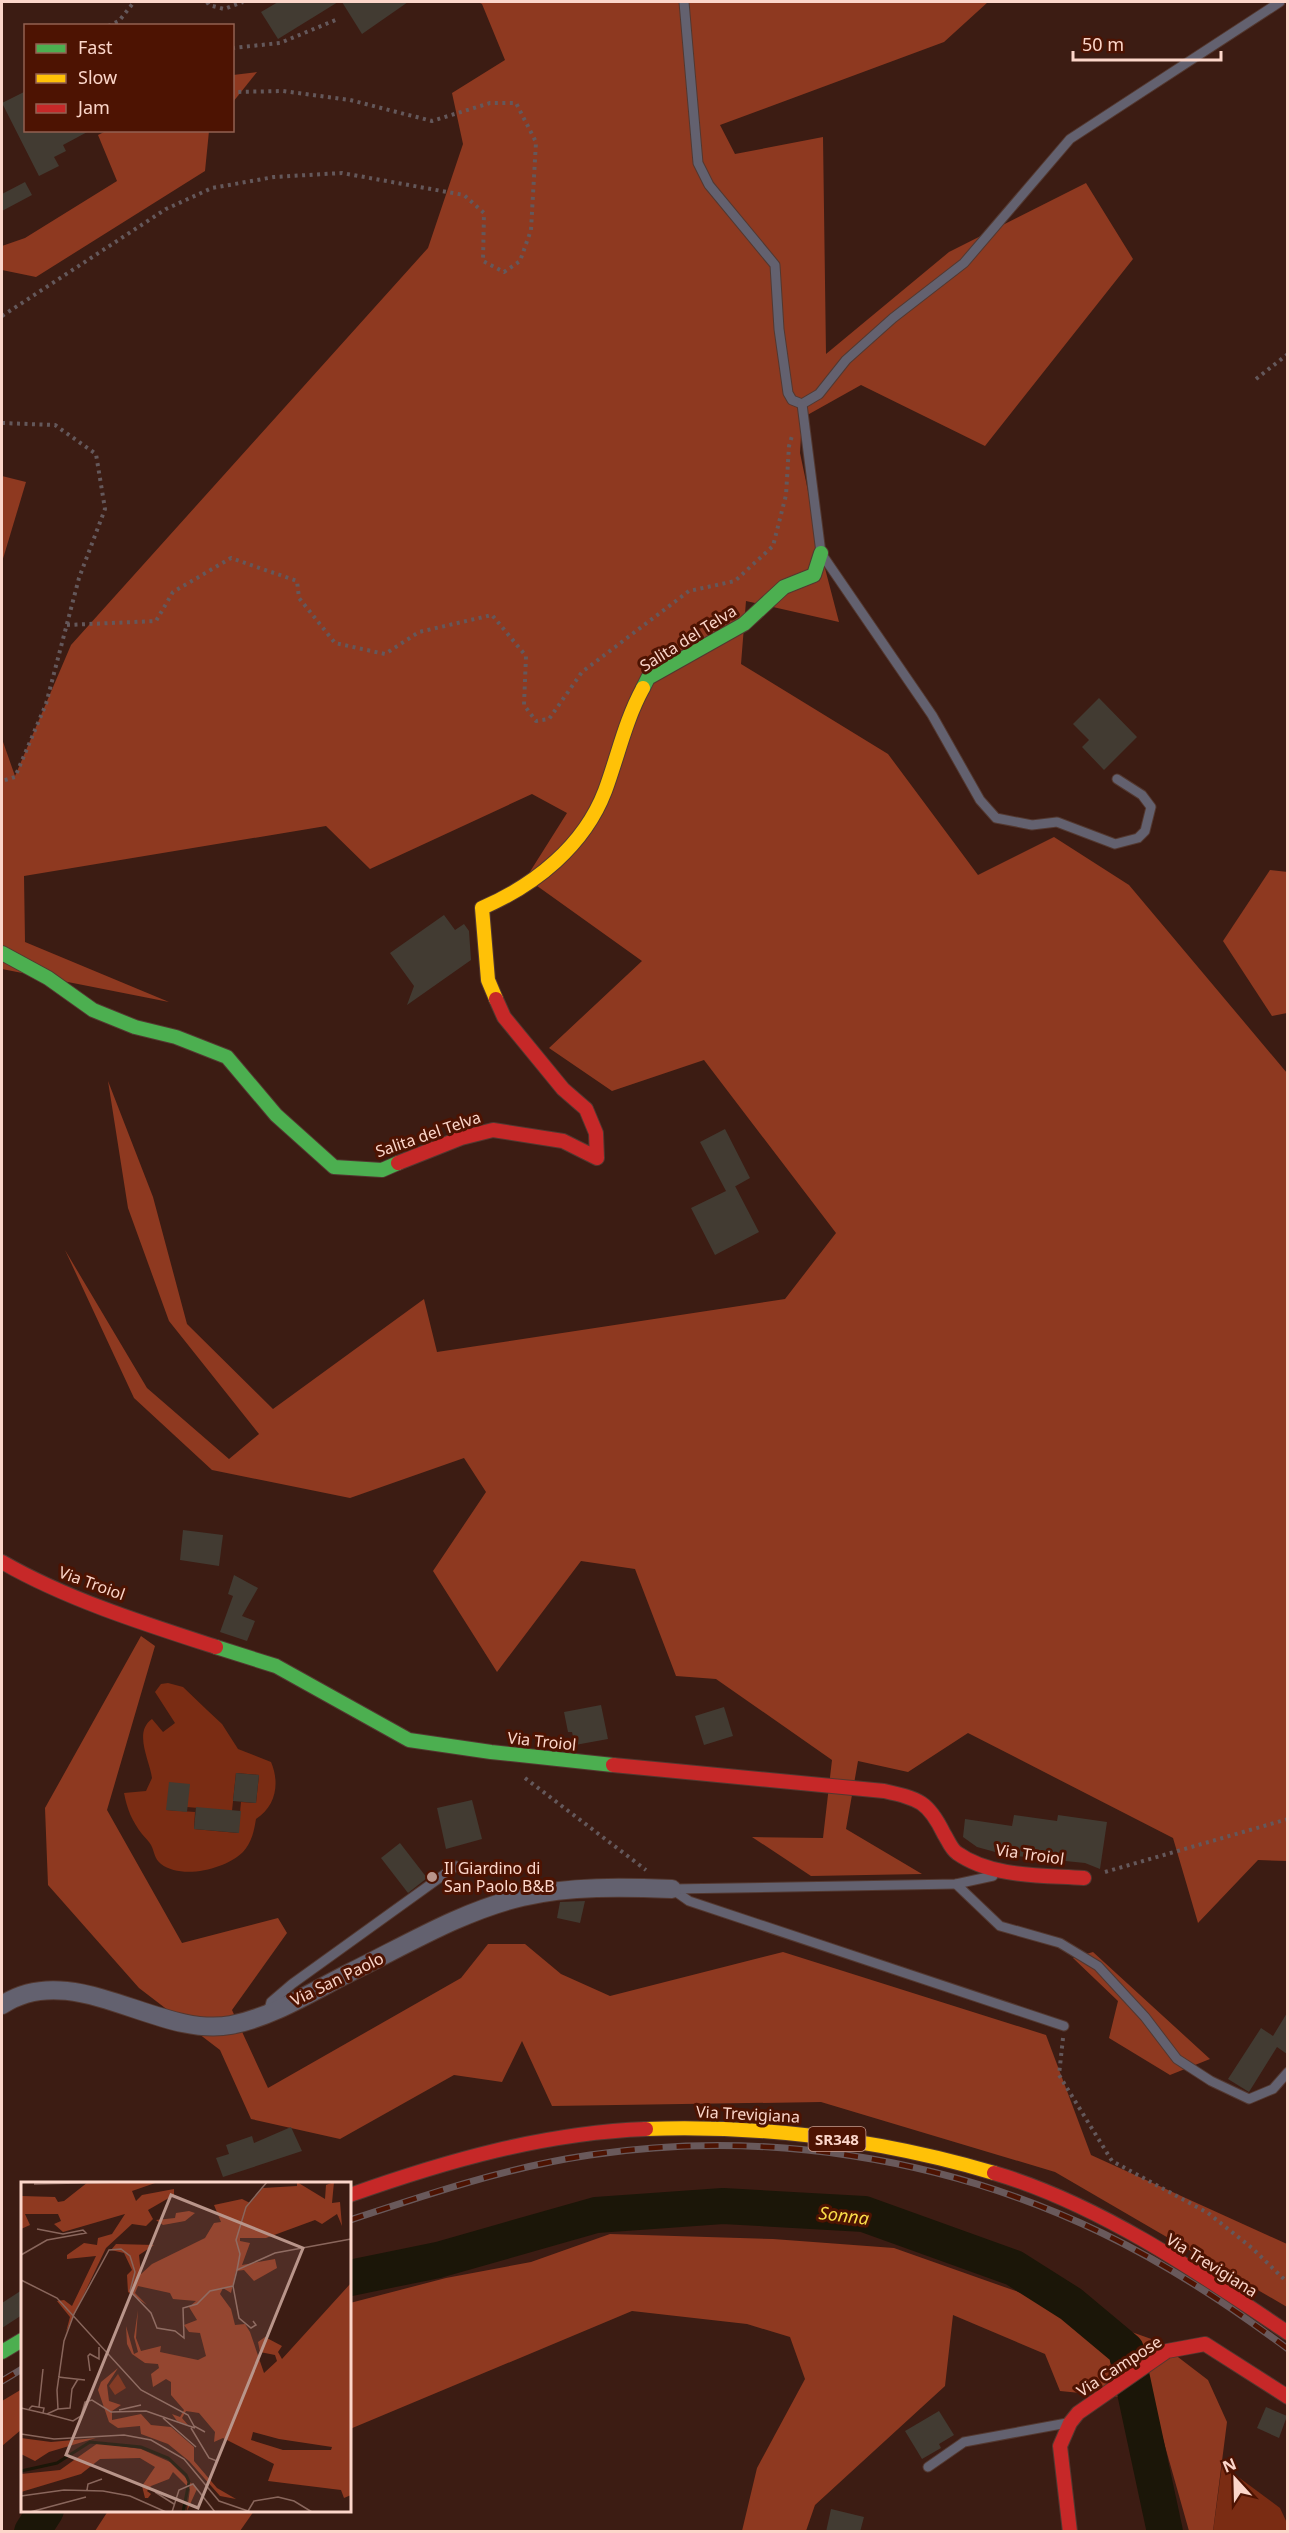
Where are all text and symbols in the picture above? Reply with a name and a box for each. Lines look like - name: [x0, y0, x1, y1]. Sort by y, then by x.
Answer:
- legend: [24, 24, 234, 132]
- scale bar: [1073, 24, 1222, 62]
- text: 50 m: [1082, 32, 1124, 56]
- text: Fast: [78, 35, 113, 59]
- text: Slow: [78, 65, 117, 89]
- text: Jam: [76, 95, 110, 119]
- street label: Salita del Telva: [635, 599, 741, 677]
- street label: Salita del Telva: [372, 1106, 484, 1162]
- street label: Via Troiol: [56, 1561, 128, 1605]
- street label: Via Troiol: [507, 1726, 577, 1756]
- street label: Via Troiol: [994, 1838, 1066, 1870]
- place label: Il Giardino di San Paolo B&B: [444, 1857, 555, 1897]
- marker: Il Giardino di San Paolo B&B: [425, 1870, 439, 1884]
- street label: Via San Paolo: [287, 1947, 387, 2011]
- street label: Via Trevigiana: [695, 2100, 801, 2128]
- road number: SR348: [808, 2127, 866, 2151]
- inset map: [21, 2182, 351, 2512]
- water label: Sonna: [818, 2200, 870, 2230]
- street label: Via Trevigiana: [1162, 2228, 1262, 2302]
- street label: Via Campose: [1072, 2330, 1166, 2402]
- north arrow: [1205, 2449, 1265, 2509]
- text: N: [1219, 2452, 1240, 2478]

